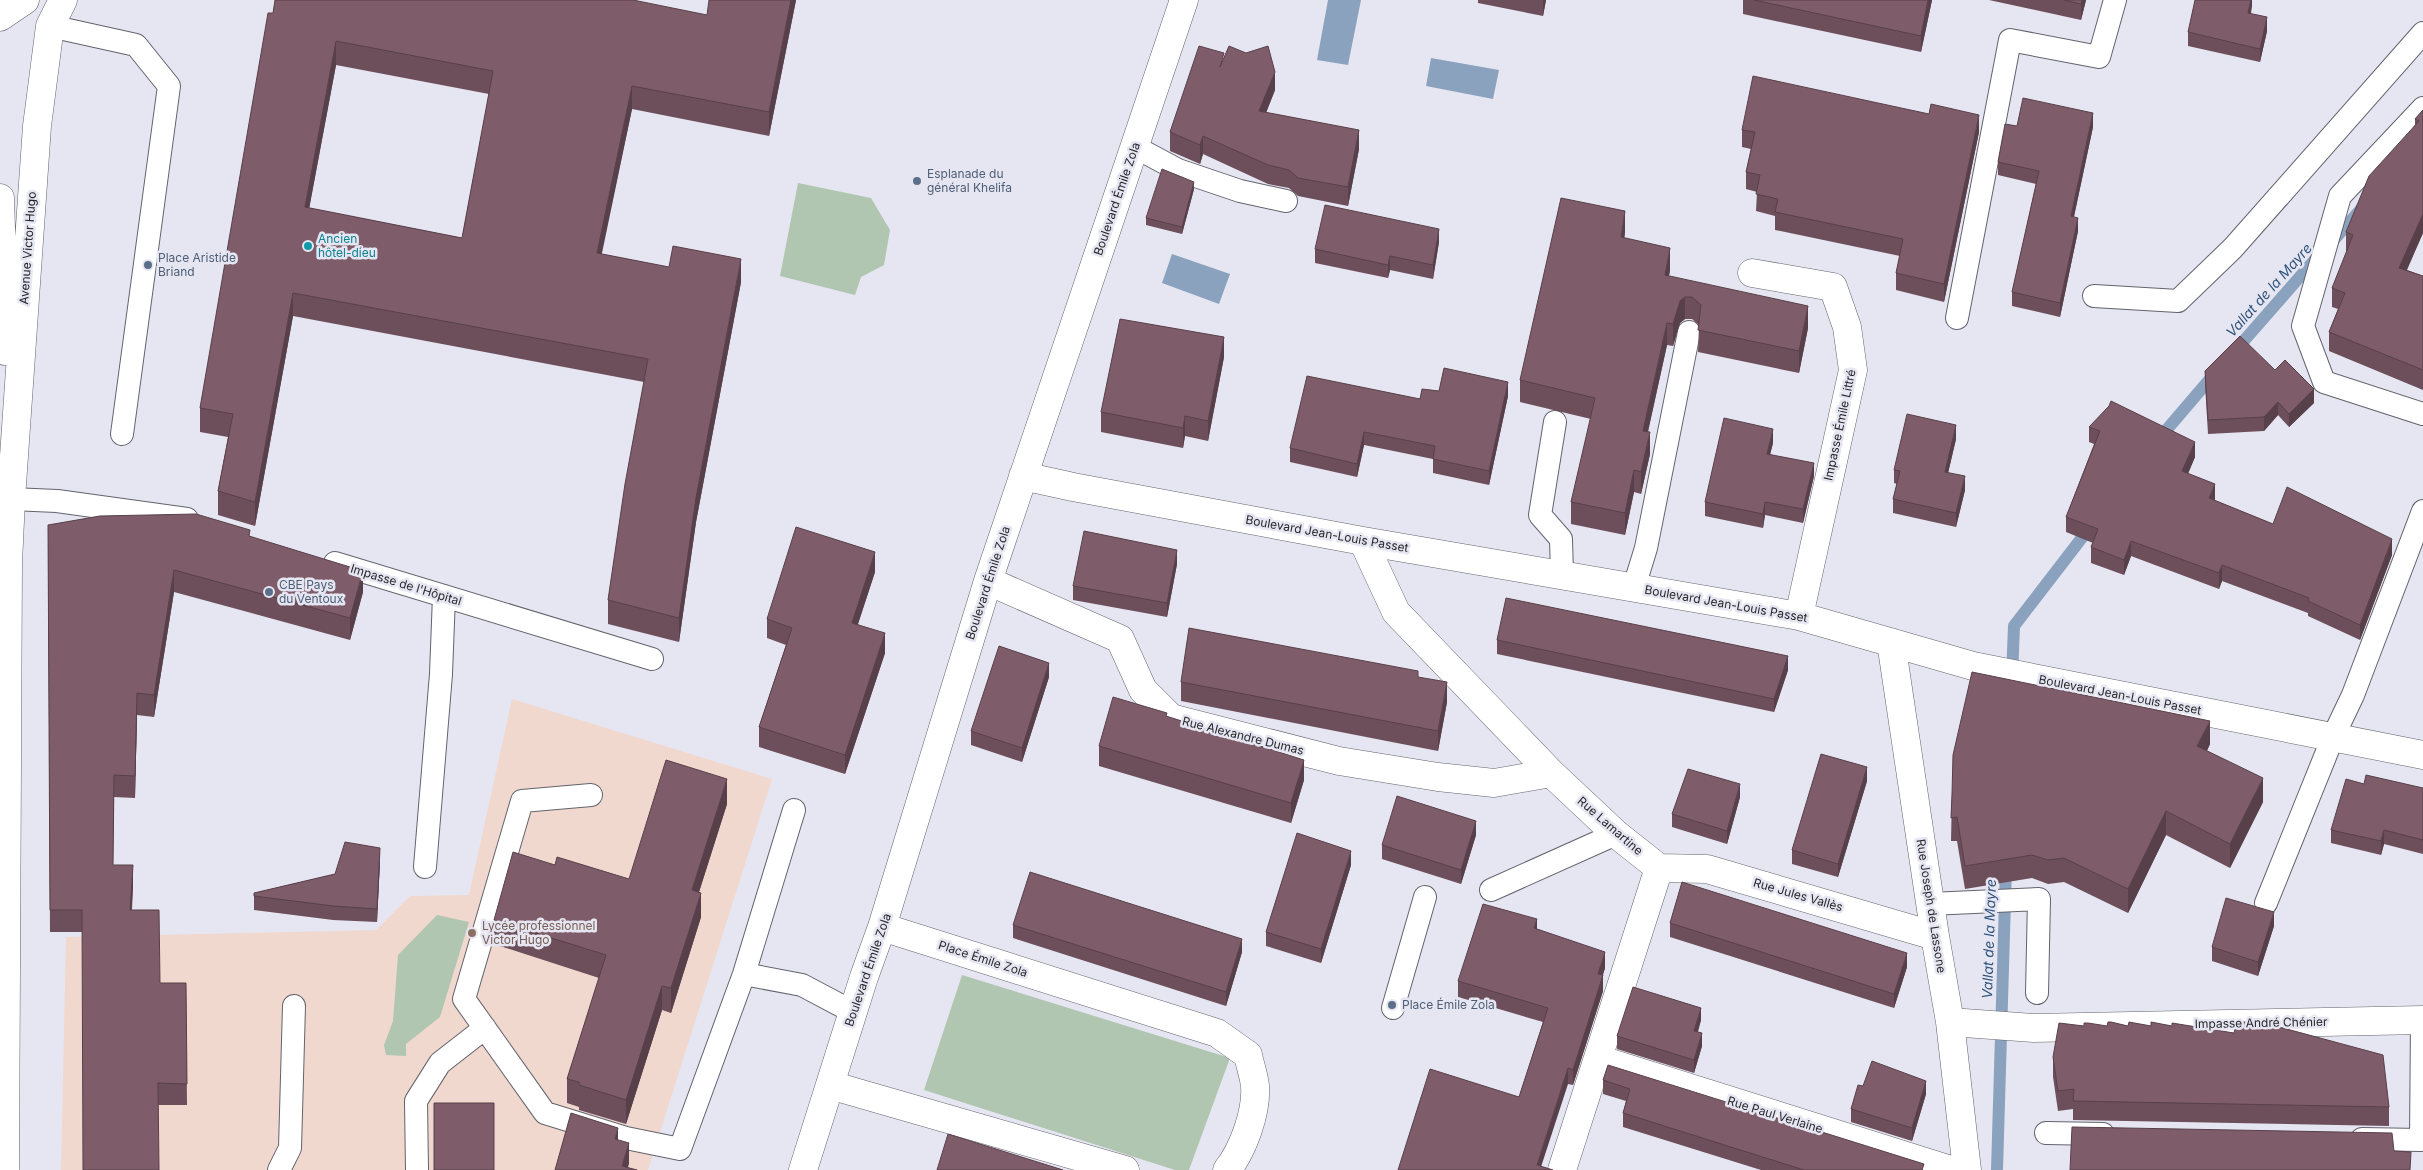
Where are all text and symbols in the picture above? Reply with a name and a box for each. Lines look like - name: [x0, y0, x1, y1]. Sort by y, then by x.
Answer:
- street label: Boulevard Émile Zola: [1090, 140, 1143, 257]
- place label: Esplanade du général Khelifa: [927, 166, 1012, 195]
- marker: Esplanade du général Khelifa: [911, 175, 923, 187]
- street label: Avenue Victor Hugo: [16, 191, 39, 305]
- place label: Ancien hôtel-dieu: [318, 231, 376, 260]
- water label: Vallat de la Mayre: [2222, 239, 2315, 340]
- marker: Ancien hôtel-dieu: [302, 240, 314, 252]
- place label: Place Aristide Briand: [158, 250, 236, 279]
- marker: Place Aristide Briand: [142, 259, 154, 271]
- street label: Impasse Émile Littré: [1820, 368, 1859, 482]
- street label: Boulevard Jean-Louis Passet: [1244, 512, 1410, 555]
- street label: Boulevard Émile Zola: [962, 524, 1013, 642]
- street label: Impasse de l'Hôpital: [349, 561, 463, 609]
- place label: CBE Pays du Ventoux: [279, 577, 344, 606]
- street label: Boulevard Jean-Louis Passet: [1643, 582, 1809, 625]
- marker: CBE Pays du Ventoux: [263, 586, 275, 598]
- street label: Boulevard Jean-Louis Passet: [2038, 671, 2203, 718]
- street label: Rue Alexandre Dumas: [1181, 713, 1306, 758]
- street label: Rue Lamartine: [1575, 793, 1646, 858]
- street label: Rue Joseph de Lassone: [1913, 838, 1950, 974]
- street label: Rue Jules Vallès: [1752, 875, 1845, 914]
- water label: Vallat de la Mayre: [1978, 879, 1999, 999]
- street label: Boulevard Émile Zola: [841, 911, 894, 1028]
- place label: Lycée professionnel Victor Hugo: [482, 918, 596, 947]
- marker: Lycée professionnel Victor Hugo: [466, 927, 478, 939]
- street label: Place Émile Zola: [937, 937, 1030, 980]
- place label: Place Émile Zola: [1402, 997, 1495, 1012]
- marker: Place Émile Zola: [1386, 999, 1398, 1011]
- street label: Impasse André Chénier: [2194, 1014, 2328, 1031]
- street label: Rue Paul Verlaine: [1726, 1093, 1825, 1136]

